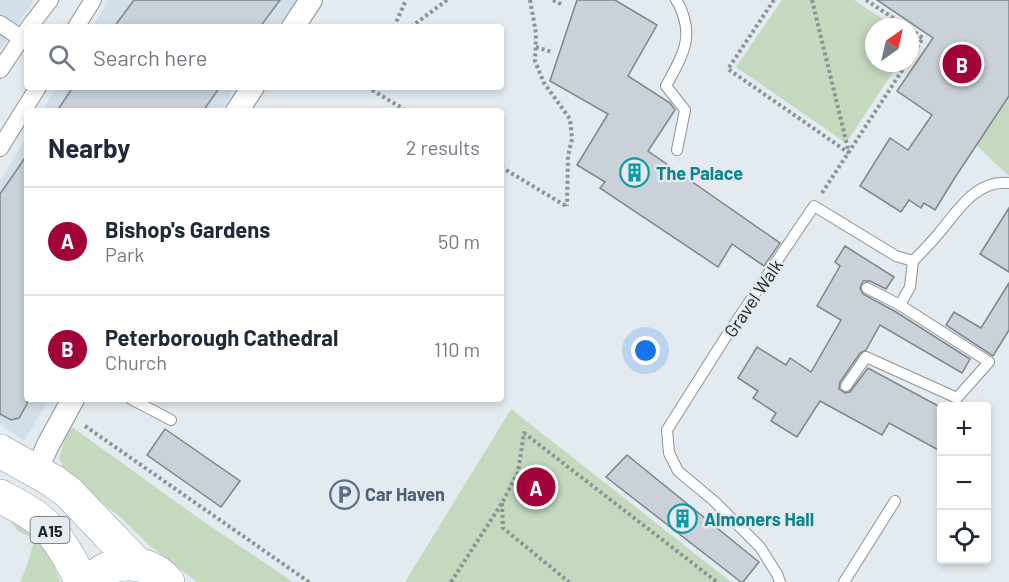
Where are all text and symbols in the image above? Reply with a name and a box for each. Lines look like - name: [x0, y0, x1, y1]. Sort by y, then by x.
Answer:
- north arrow: [865, 18, 919, 72]
- search box: [24, 24, 504, 90]
- icon: search: [45, 41, 78, 74]
- pin: B: [942, 42, 982, 86]
- text: Search here: [93, 44, 207, 70]
- text: Nearby: [48, 132, 130, 163]
- text: 2 results: [406, 135, 480, 159]
- building icon: The Palace: [619, 157, 651, 189]
- place label: The Palace: [656, 162, 743, 184]
- text: Bishop's Gardens: [105, 216, 270, 242]
- text: A: [61, 229, 74, 253]
- text: 50 m: [438, 229, 480, 253]
- text: Park: [105, 242, 144, 266]
- street label: Gravel Walk: [719, 255, 787, 341]
- text: Peterborough Cathedral: [105, 324, 338, 350]
- your location: [631, 336, 660, 365]
- text: B: [61, 337, 74, 361]
- text: 110 m: [434, 337, 480, 361]
- text: Church: [105, 350, 167, 374]
- map controls: [937, 402, 991, 564]
- button: +: [937, 402, 991, 456]
- button: −: [937, 456, 991, 510]
- pin: A: [516, 464, 556, 510]
- parking icon: Car Haven: [328, 478, 360, 510]
- place label: Car Haven: [365, 483, 445, 505]
- building icon: Almoners Hall: [667, 503, 699, 535]
- place label: Almoners Hall: [704, 508, 814, 530]
- button: locate: [937, 510, 991, 564]
- road number: A15: [31, 517, 70, 543]

